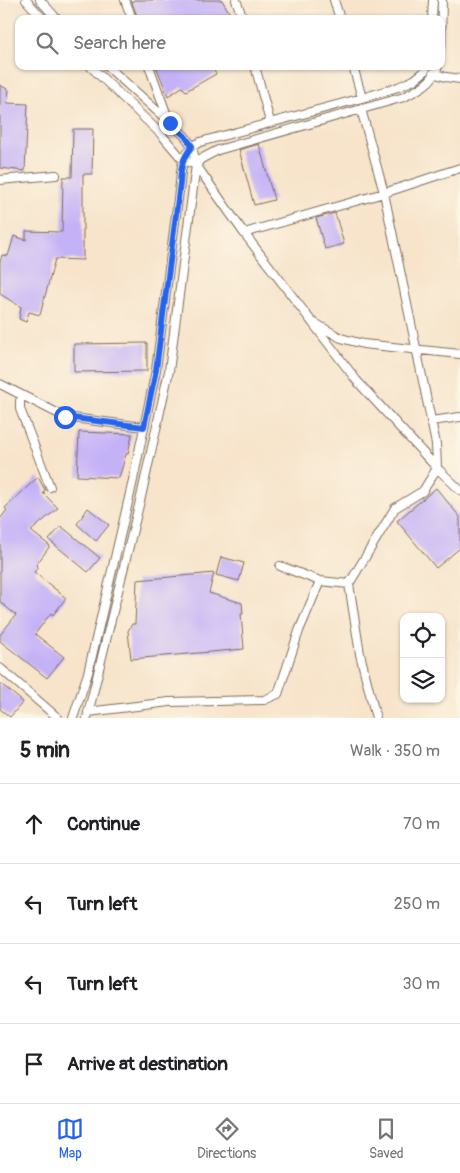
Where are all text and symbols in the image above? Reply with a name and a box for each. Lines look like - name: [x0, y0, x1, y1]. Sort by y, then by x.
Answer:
- search box: [15, 15, 445, 70]
- icon: search: [33, 29, 61, 57]
- text: Search here: [73, 31, 166, 55]
- route end: [159, 112, 182, 135]
- route start: [54, 406, 77, 429]
- map controls: [400, 613, 445, 703]
- button: locate: [400, 613, 445, 658]
- button: layers: [400, 658, 445, 703]
- text: 5 min: [20, 737, 70, 764]
- text: Walk · 350 m: [350, 741, 440, 761]
- icon: ahead: [20, 810, 48, 838]
- text: Continue: [67, 812, 140, 836]
- text: 70 m: [403, 814, 440, 834]
- icon: left: [20, 890, 48, 918]
- text: Turn left: [67, 892, 137, 916]
- text: 250 m: [394, 894, 440, 914]
- icon: left: [20, 970, 48, 998]
- text: Turn left: [67, 972, 137, 996]
- text: 30 m: [402, 974, 440, 994]
- icon: arrive: [20, 1050, 48, 1078]
- text: Arrive at destination: [67, 1052, 228, 1076]
- tab: Map: [56, 1115, 84, 1162]
- tab: Directions: [197, 1115, 256, 1162]
- tab: Saved: [369, 1115, 404, 1162]

